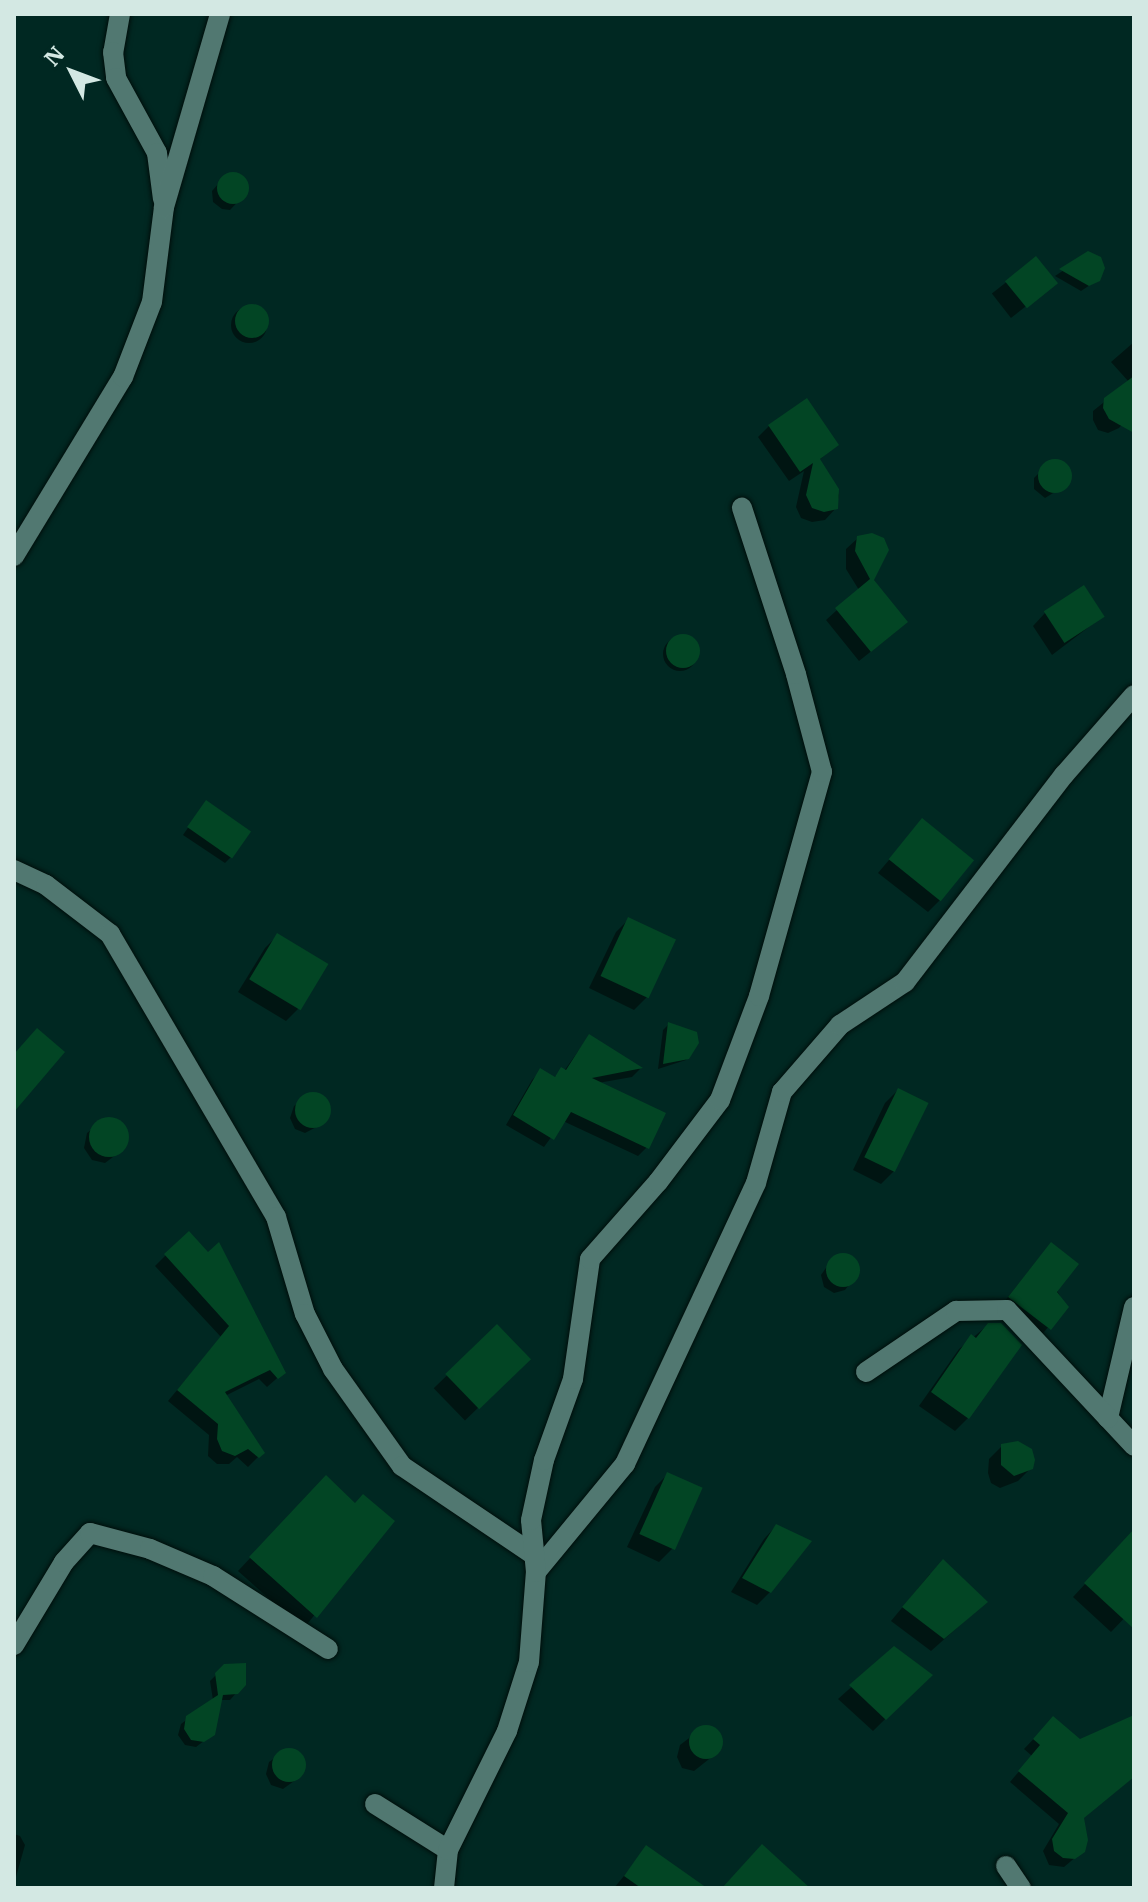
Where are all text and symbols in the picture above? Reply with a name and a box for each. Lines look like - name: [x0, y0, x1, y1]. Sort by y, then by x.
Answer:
- north arrow: [32, 32, 112, 112]
- text: N: [37, 39, 70, 72]

